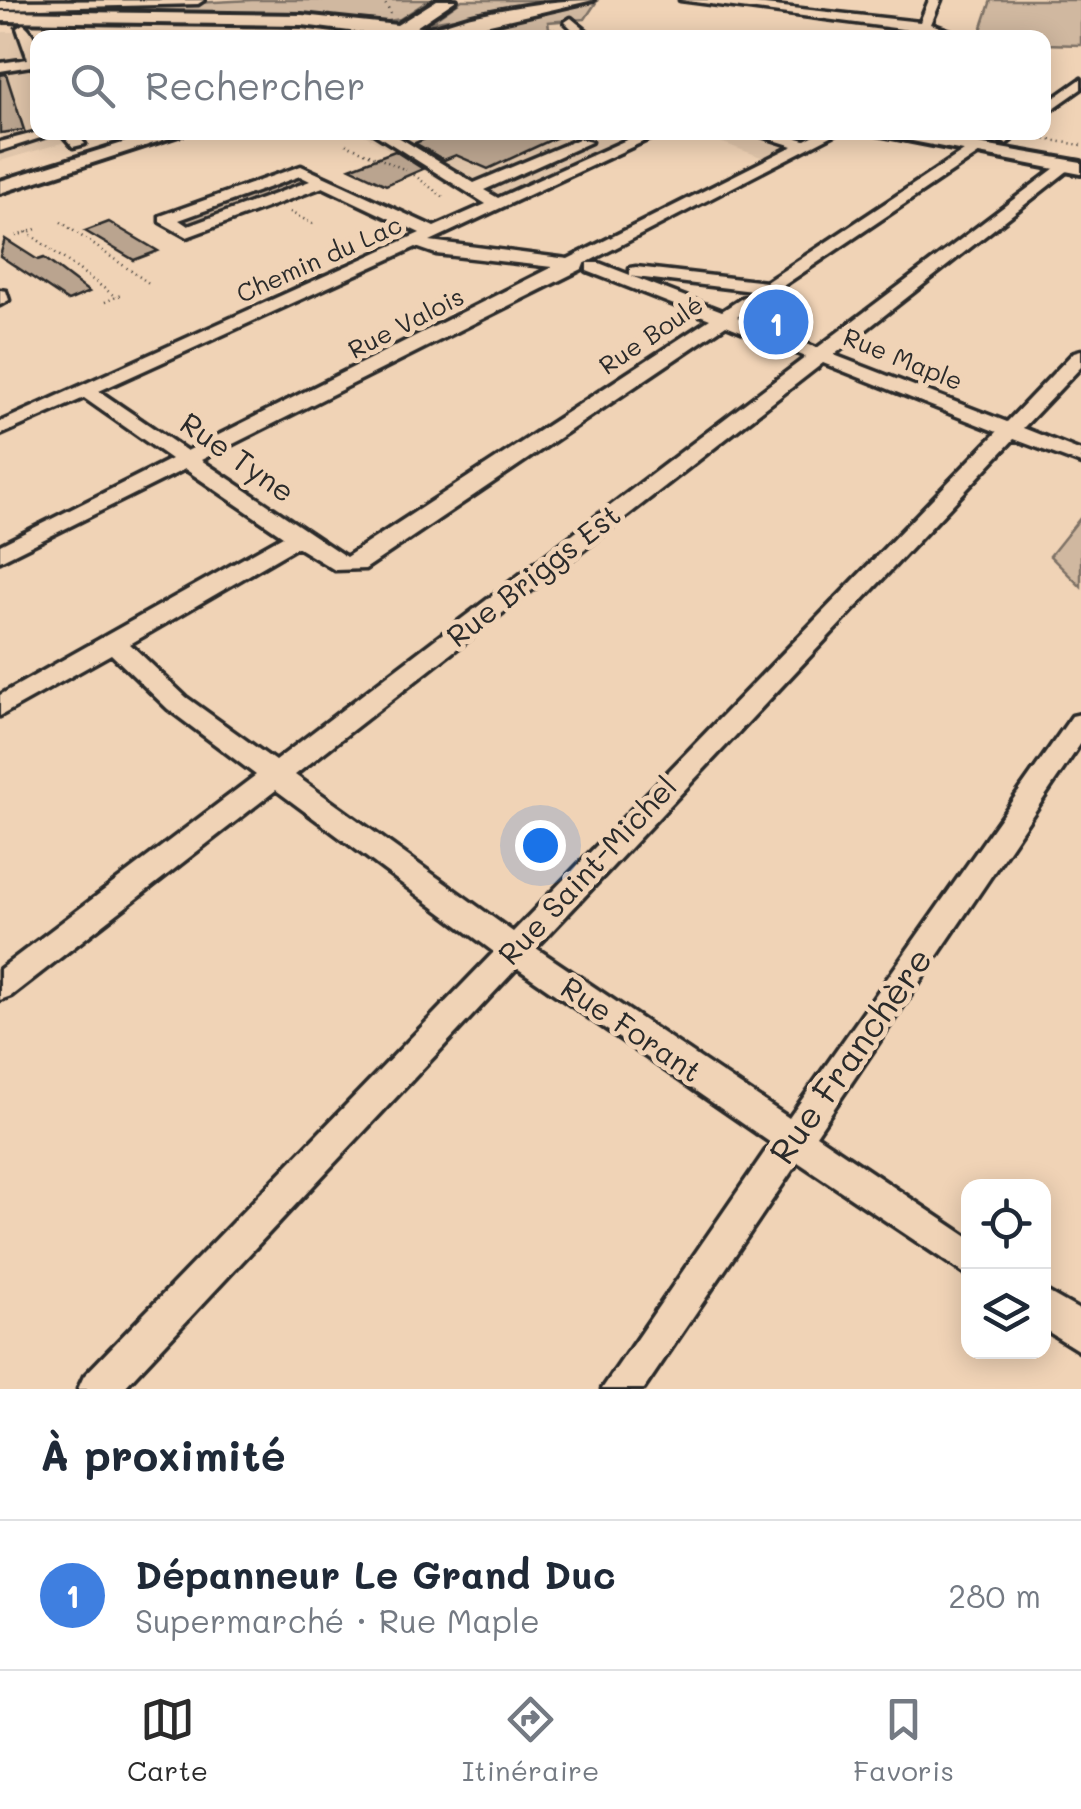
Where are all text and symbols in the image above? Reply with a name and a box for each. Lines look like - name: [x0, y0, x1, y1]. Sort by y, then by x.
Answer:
- search box: [30, 30, 1051, 140]
- icon: search: [65, 58, 120, 113]
- text: Rechercher: [145, 60, 366, 110]
- street label: Chemin du Lac: [231, 207, 406, 309]
- street label: Rue Valois: [342, 279, 469, 365]
- pin: 1: [744, 284, 808, 360]
- street label: Rue Boulé: [592, 288, 709, 381]
- street label: Rue Maple: [839, 320, 968, 396]
- street label: Rue Tyne: [173, 402, 303, 510]
- street label: Rue Briggs Est: [437, 494, 628, 655]
- street label: Rue Saint-Michel: [488, 766, 685, 973]
- your location: [515, 820, 566, 871]
- street label: Rue Franchère: [758, 938, 941, 1172]
- street label: Rue Forant: [554, 966, 710, 1090]
- map controls: [961, 1179, 1051, 1359]
- button: locate: [961, 1179, 1051, 1269]
- button: layers: [961, 1269, 1051, 1359]
- text: À proximité: [40, 1427, 286, 1482]
- text: Dépanneur Le Grand Duc: [135, 1549, 616, 1599]
- text: 1: [65, 1574, 80, 1616]
- text: 280 m: [948, 1574, 1041, 1616]
- text: Supermarché · Rue Maple: [135, 1599, 540, 1641]
- tab: Carte: [127, 1692, 208, 1788]
- tab: Itinéraire: [462, 1692, 599, 1788]
- tab: Favoris: [853, 1692, 954, 1788]

